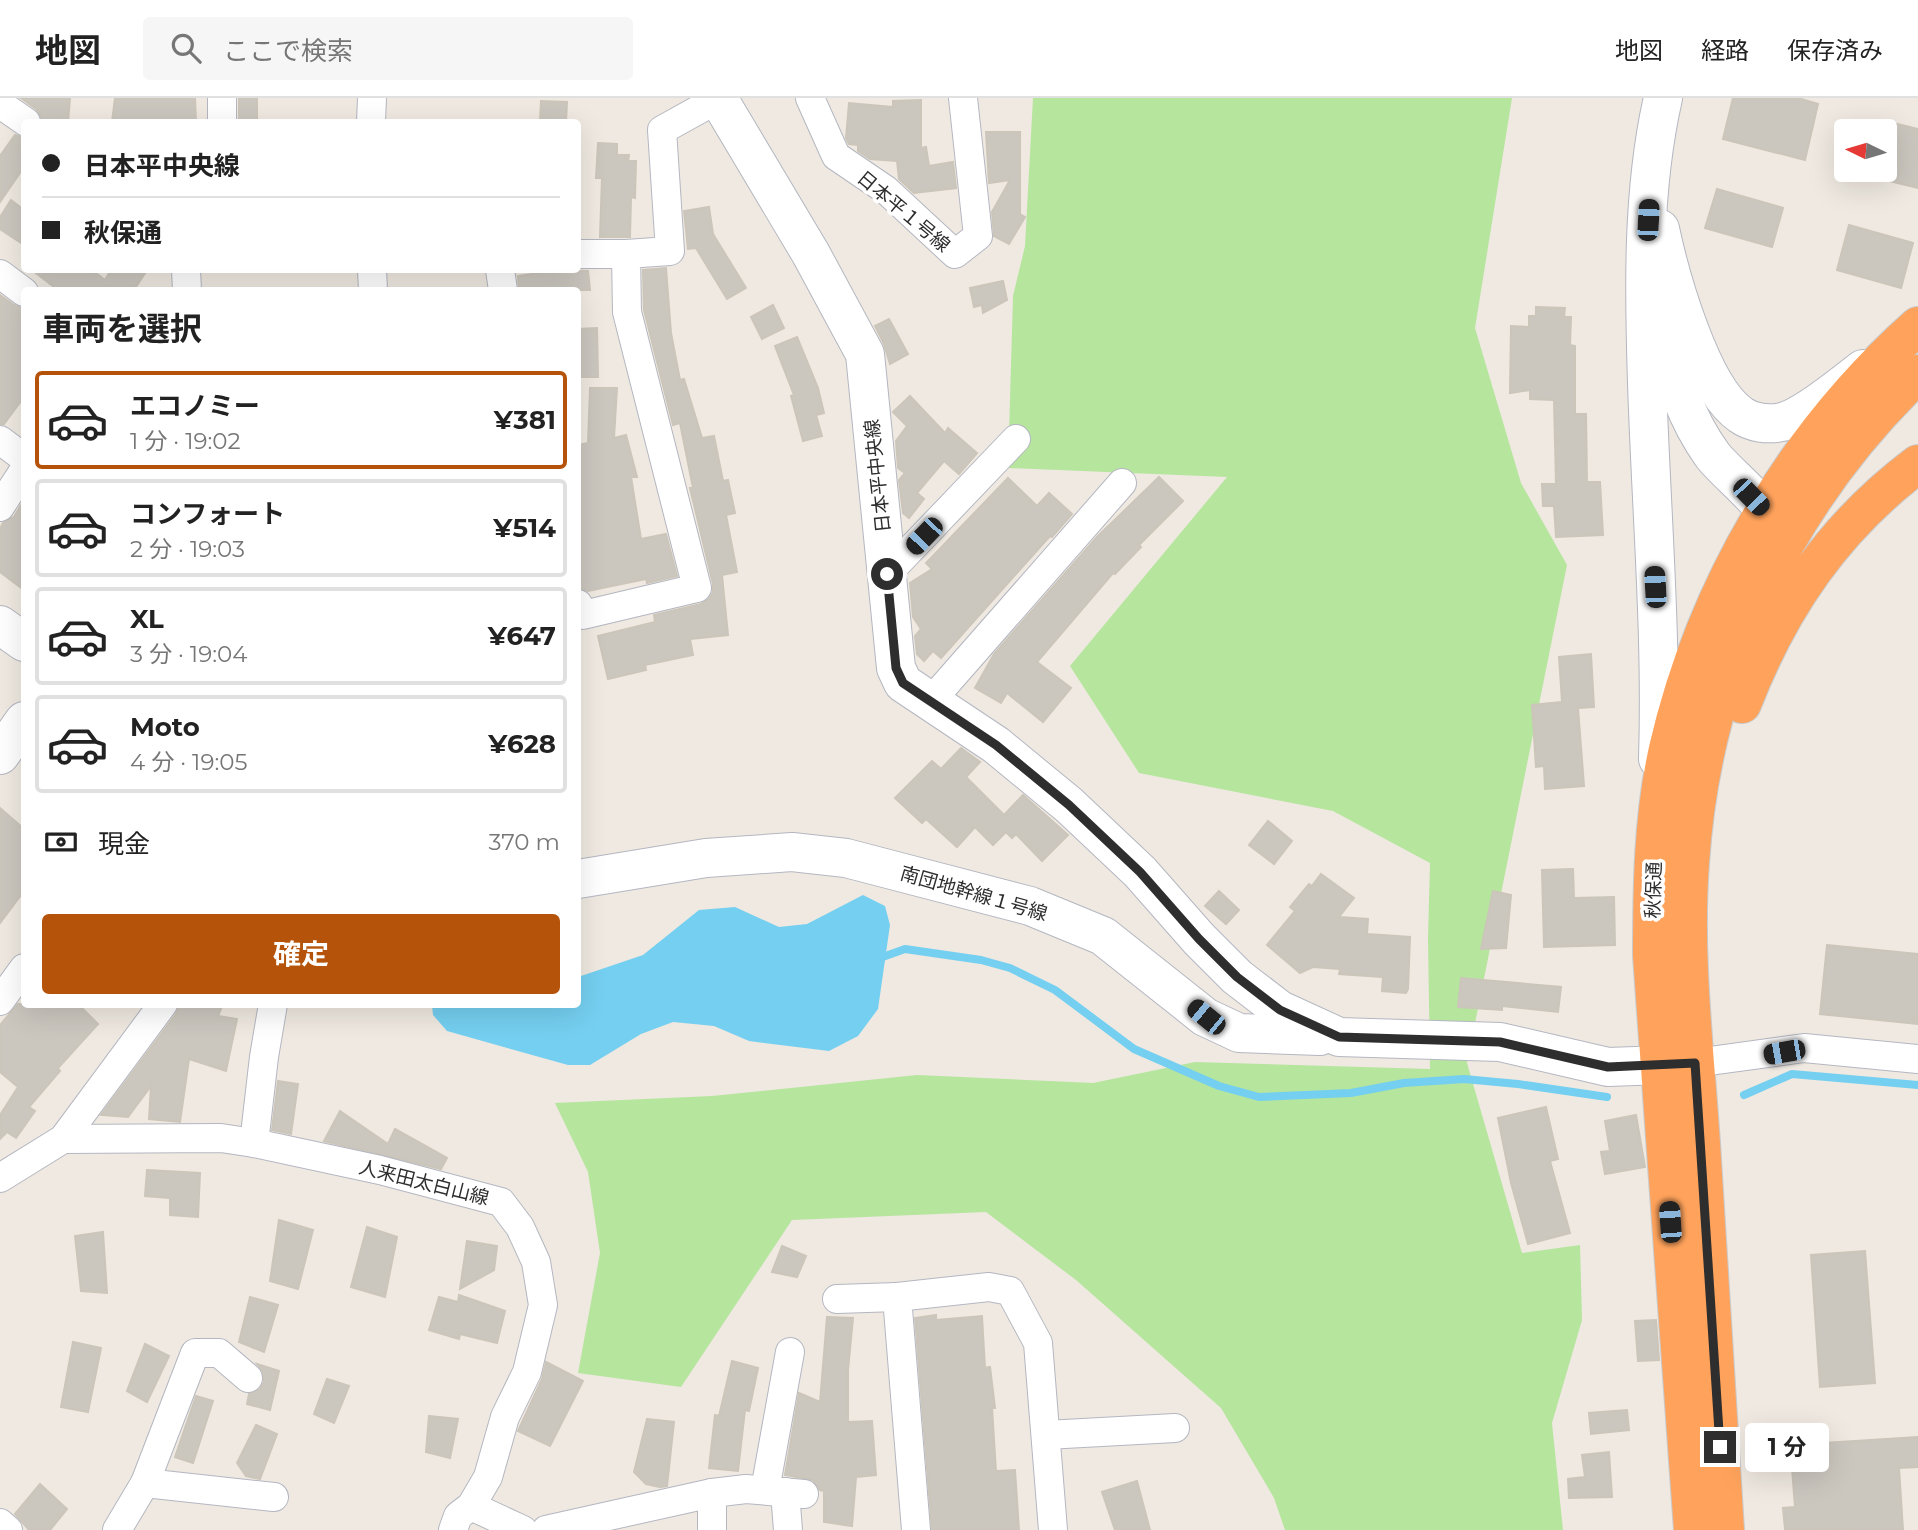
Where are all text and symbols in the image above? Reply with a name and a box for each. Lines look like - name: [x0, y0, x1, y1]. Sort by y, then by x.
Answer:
- search box: [143, 17, 633, 80]
- icon: search: [167, 29, 205, 67]
- text: 地図: [35, 30, 101, 70]
- text: ここで検索: [223, 35, 353, 67]
- text: 地図: [1615, 36, 1663, 65]
- text: 経路: [1701, 36, 1749, 65]
- text: 保存済み: [1787, 36, 1883, 65]
- north arrow: [1834, 119, 1897, 182]
- map controls: [1834, 119, 1897, 182]
- text: 日本平中央線: [84, 150, 240, 182]
- street label: 日本平１号線: [853, 166, 955, 257]
- car: [1637, 198, 1660, 242]
- text: 秋保通: [84, 217, 162, 249]
- text: 車両を選択: [42, 309, 202, 348]
- icon: car: [46, 389, 109, 452]
- text: エコノミー: [130, 390, 260, 422]
- text: ¥381: [494, 404, 556, 436]
- street label: 日本平中央線: [860, 418, 895, 534]
- text: 1 分 · 19:02: [130, 427, 241, 455]
- car: [1729, 475, 1774, 519]
- icon: car: [46, 497, 109, 560]
- text: コンフォート: [130, 498, 285, 530]
- text: ¥514: [493, 512, 556, 544]
- car: [902, 514, 947, 558]
- text: 2 分 · 19:03: [130, 535, 245, 563]
- route start: [871, 558, 903, 590]
- car: [1644, 565, 1667, 609]
- text: XL: [130, 603, 164, 635]
- icon: car: [46, 605, 109, 668]
- text: ¥647: [488, 620, 556, 652]
- text: 3 分 · 19:04: [130, 640, 247, 668]
- text: Moto: [130, 711, 200, 743]
- icon: car: [46, 713, 109, 776]
- text: ¥628: [488, 728, 556, 760]
- text: 4 分 · 19:05: [130, 748, 248, 776]
- icon: cash: [42, 823, 80, 861]
- text: 現金: [98, 828, 150, 860]
- text: 370 m: [489, 828, 560, 856]
- street label: 南団地幹線１号線: [898, 861, 1050, 925]
- street label: 秋保通: [1641, 861, 1666, 919]
- button: 確定: [42, 914, 560, 994]
- car: [1184, 996, 1229, 1038]
- car: [1762, 1038, 1807, 1066]
- street label: 人来田太白山線: [357, 1155, 491, 1210]
- car: [1659, 1200, 1682, 1244]
- callout: 1 分: [1744, 1422, 1828, 1472]
- route end: [1704, 1431, 1736, 1463]
- text: 1 分: [1768, 1433, 1806, 1461]

